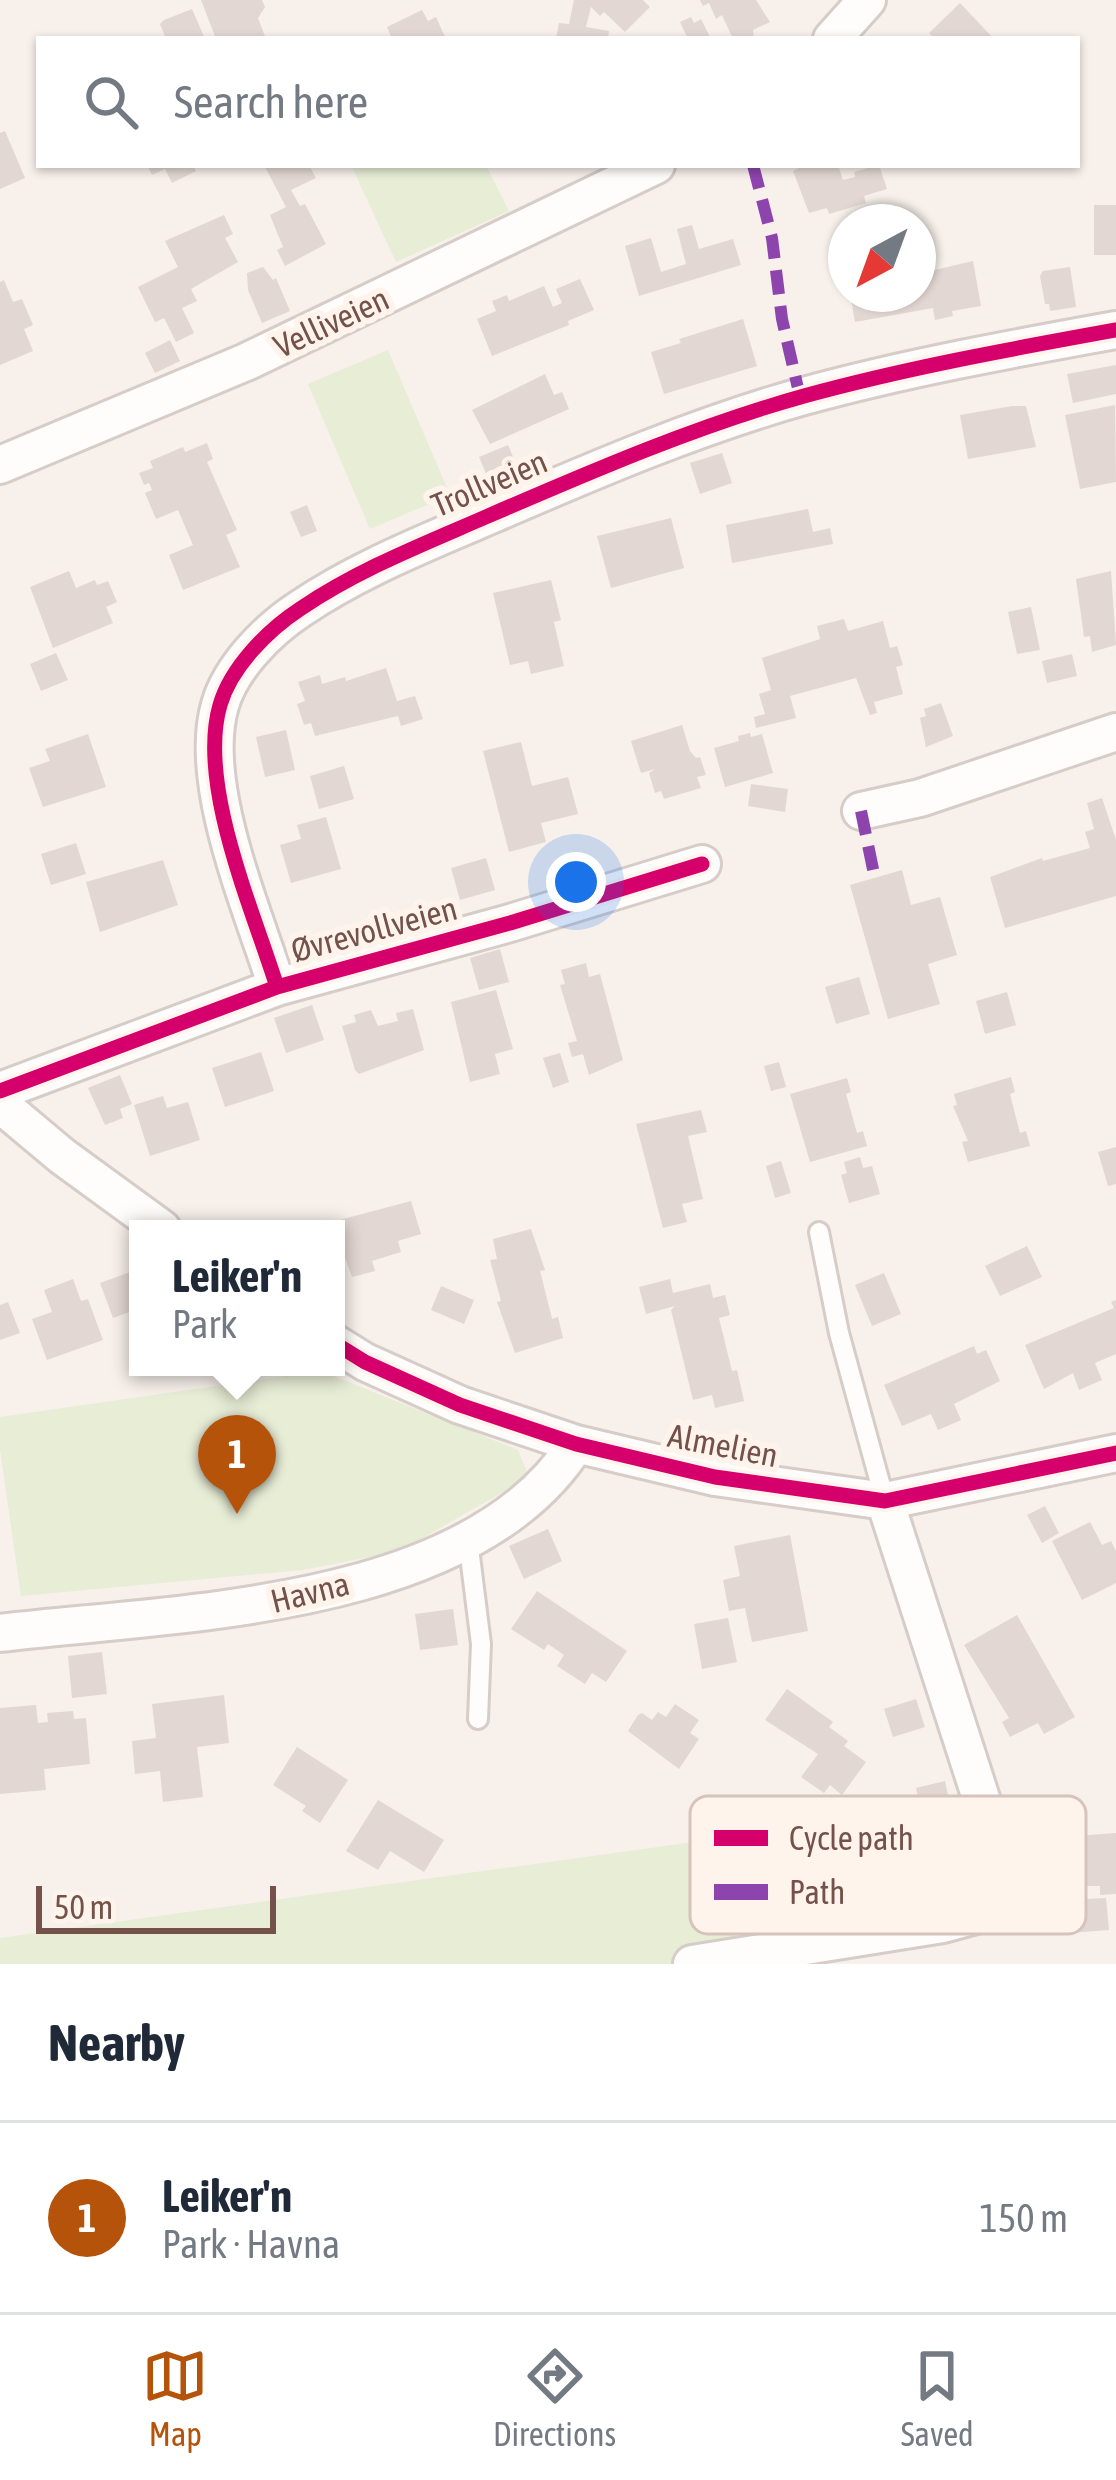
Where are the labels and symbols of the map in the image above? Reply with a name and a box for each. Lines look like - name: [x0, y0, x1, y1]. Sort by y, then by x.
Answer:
- north arrow: [828, 204, 936, 312]
- street label: Velliveien: [268, 279, 394, 365]
- street label: Trollveien: [426, 442, 552, 524]
- your location: [546, 852, 606, 912]
- street label: Øvrevollveien: [287, 889, 461, 969]
- pin: 1: [198, 1415, 276, 1514]
- street label: Almelien: [665, 1416, 781, 1474]
- street label: Havna: [267, 1564, 353, 1620]
- legend: [690, 1796, 1086, 1934]
- text: Cycle path: [789, 1819, 914, 1857]
- text: Path: [789, 1873, 845, 1911]
- scale bar: [36, 1880, 276, 1933]

